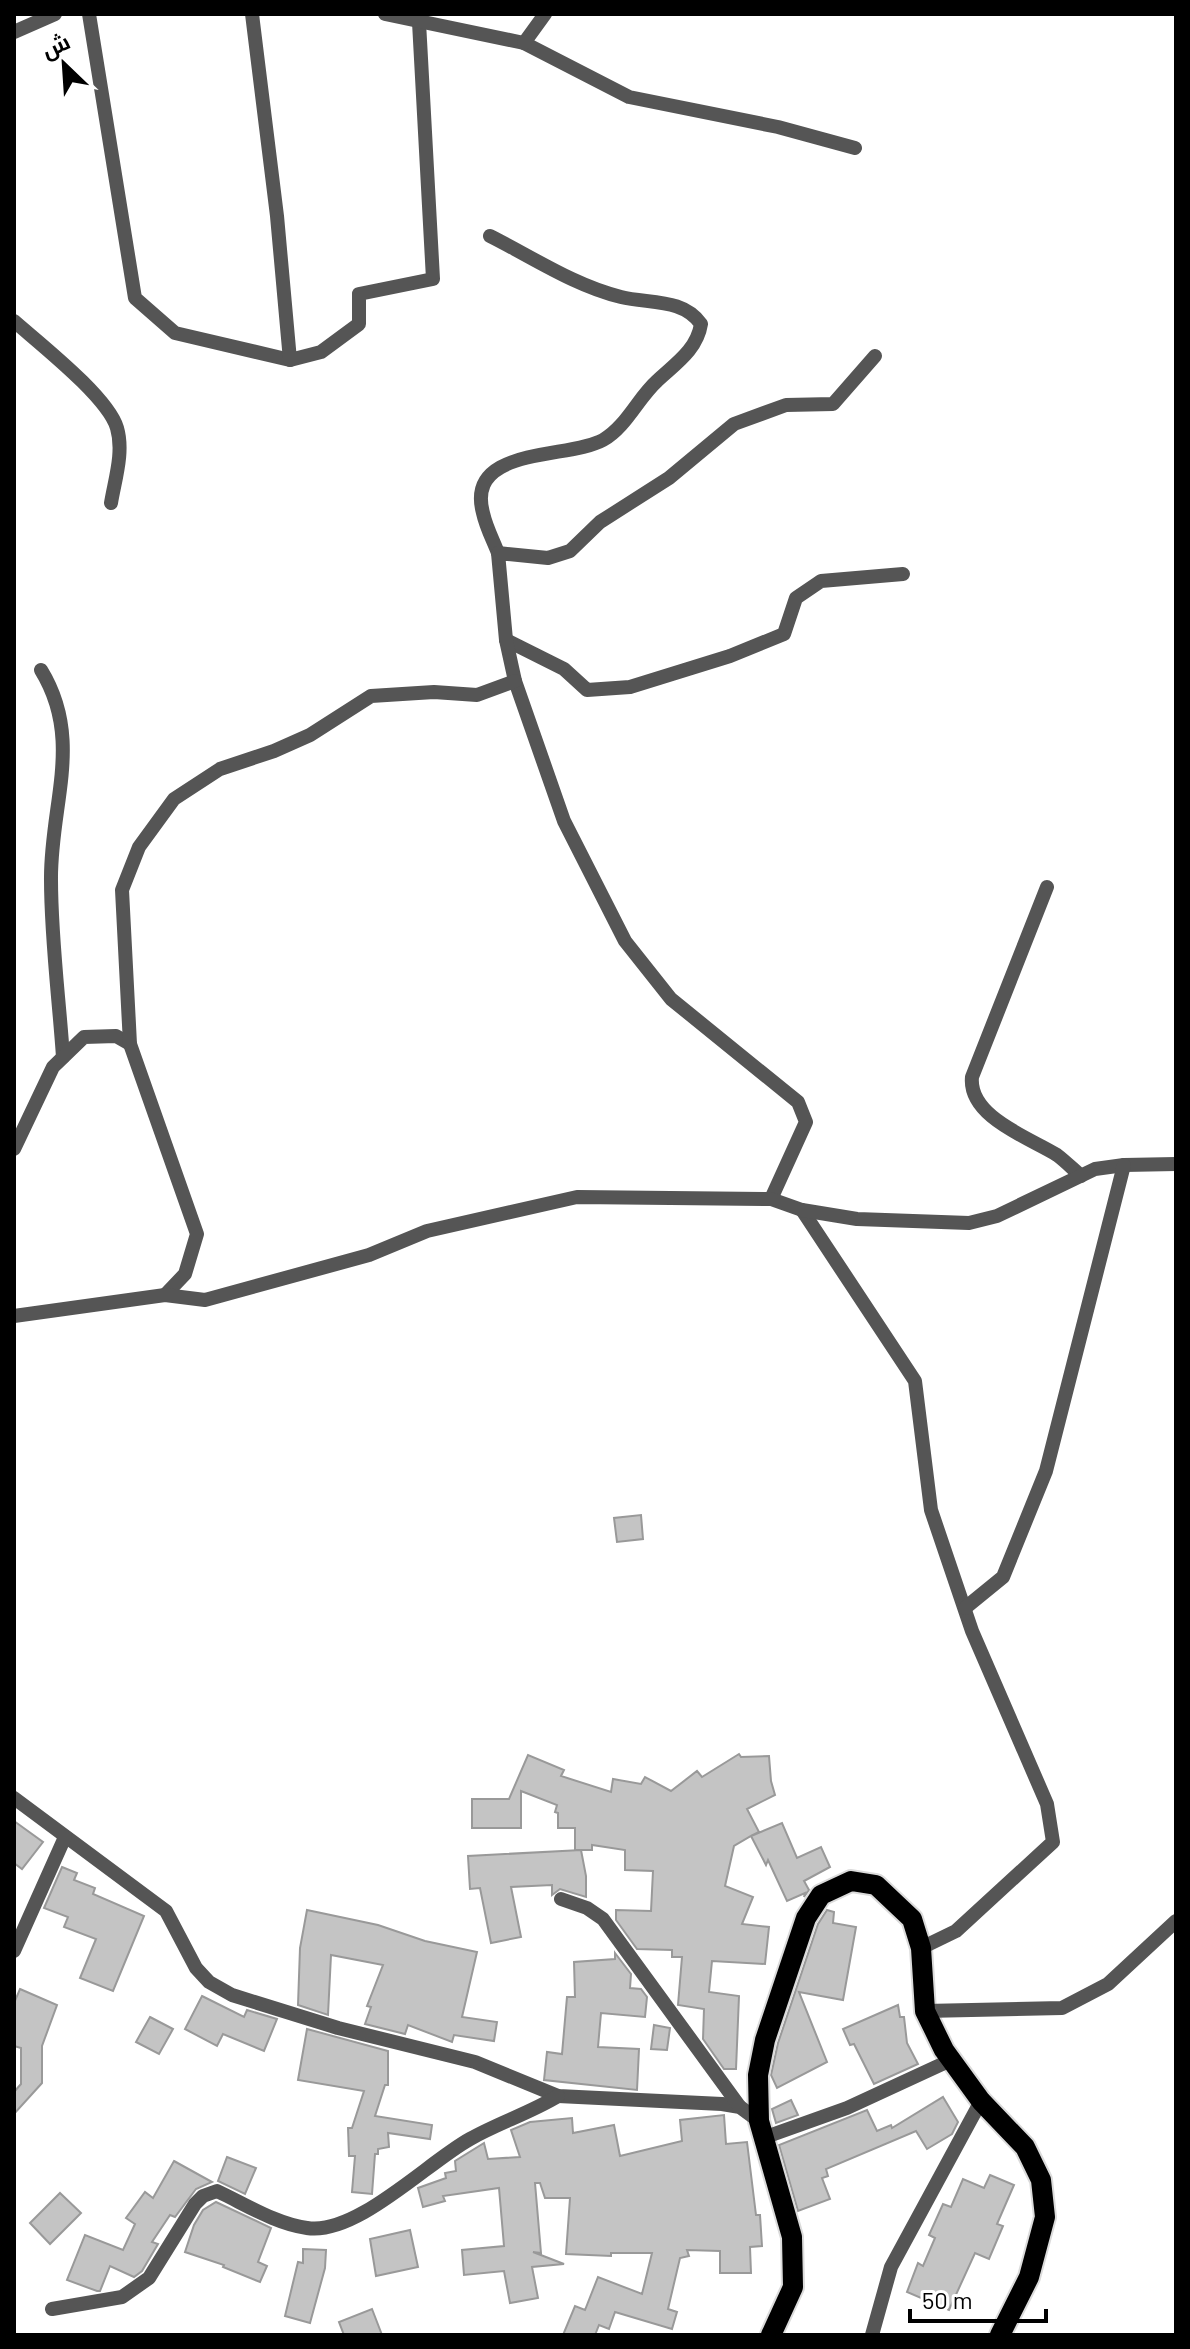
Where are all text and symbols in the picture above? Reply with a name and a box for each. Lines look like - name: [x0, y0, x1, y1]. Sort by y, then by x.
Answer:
- north arrow: [24, 24, 104, 104]
- text: ش: [37, 27, 74, 65]
- scale bar: [910, 2273, 1046, 2323]
- text: 50 m: [922, 2285, 973, 2314]

